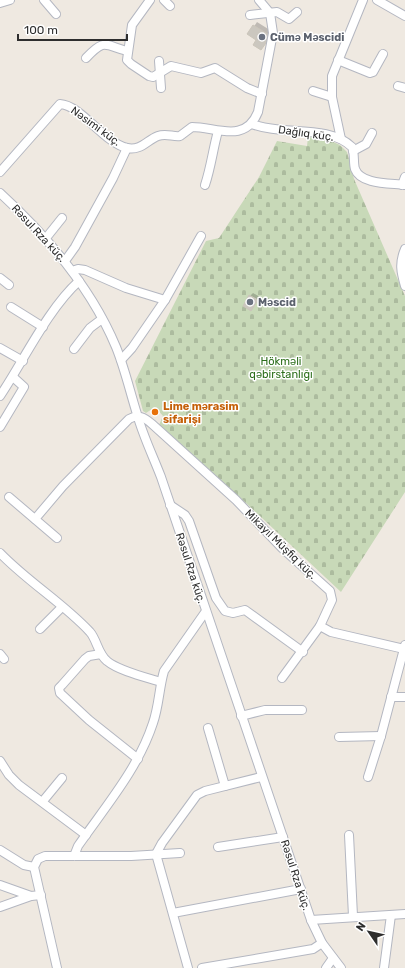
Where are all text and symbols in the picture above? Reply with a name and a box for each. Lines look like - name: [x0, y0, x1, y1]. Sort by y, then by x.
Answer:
- scale bar: [18, 16, 127, 42]
- text: 100 m: [24, 23, 58, 37]
- place label: Cümə Məscidi: [270, 31, 344, 44]
- marker: Cümə Məscidi: [257, 32, 267, 42]
- street label: Nəsimi küç.: [68, 104, 123, 149]
- street label: Dağlıq küç.: [277, 123, 335, 144]
- street label: Rəsul Rza küç.: [9, 202, 69, 265]
- place label: Məscid: [258, 296, 296, 309]
- marker: Məscid: [245, 297, 255, 307]
- park label: Hökməli qəbirstanlığı: [249, 355, 313, 381]
- place label: Lime mərasim sifarişi: [163, 400, 239, 426]
- marker: Lime mərasim sifarişi: [150, 407, 160, 417]
- street label: Mikayıl Müşfiq küç.: [242, 507, 319, 582]
- street label: Rəsul Rza küç.: [173, 531, 208, 605]
- street label: Rəsul Rza küç.: [278, 838, 313, 912]
- north arrow: [349, 912, 389, 952]
- text: N: [354, 920, 369, 934]

